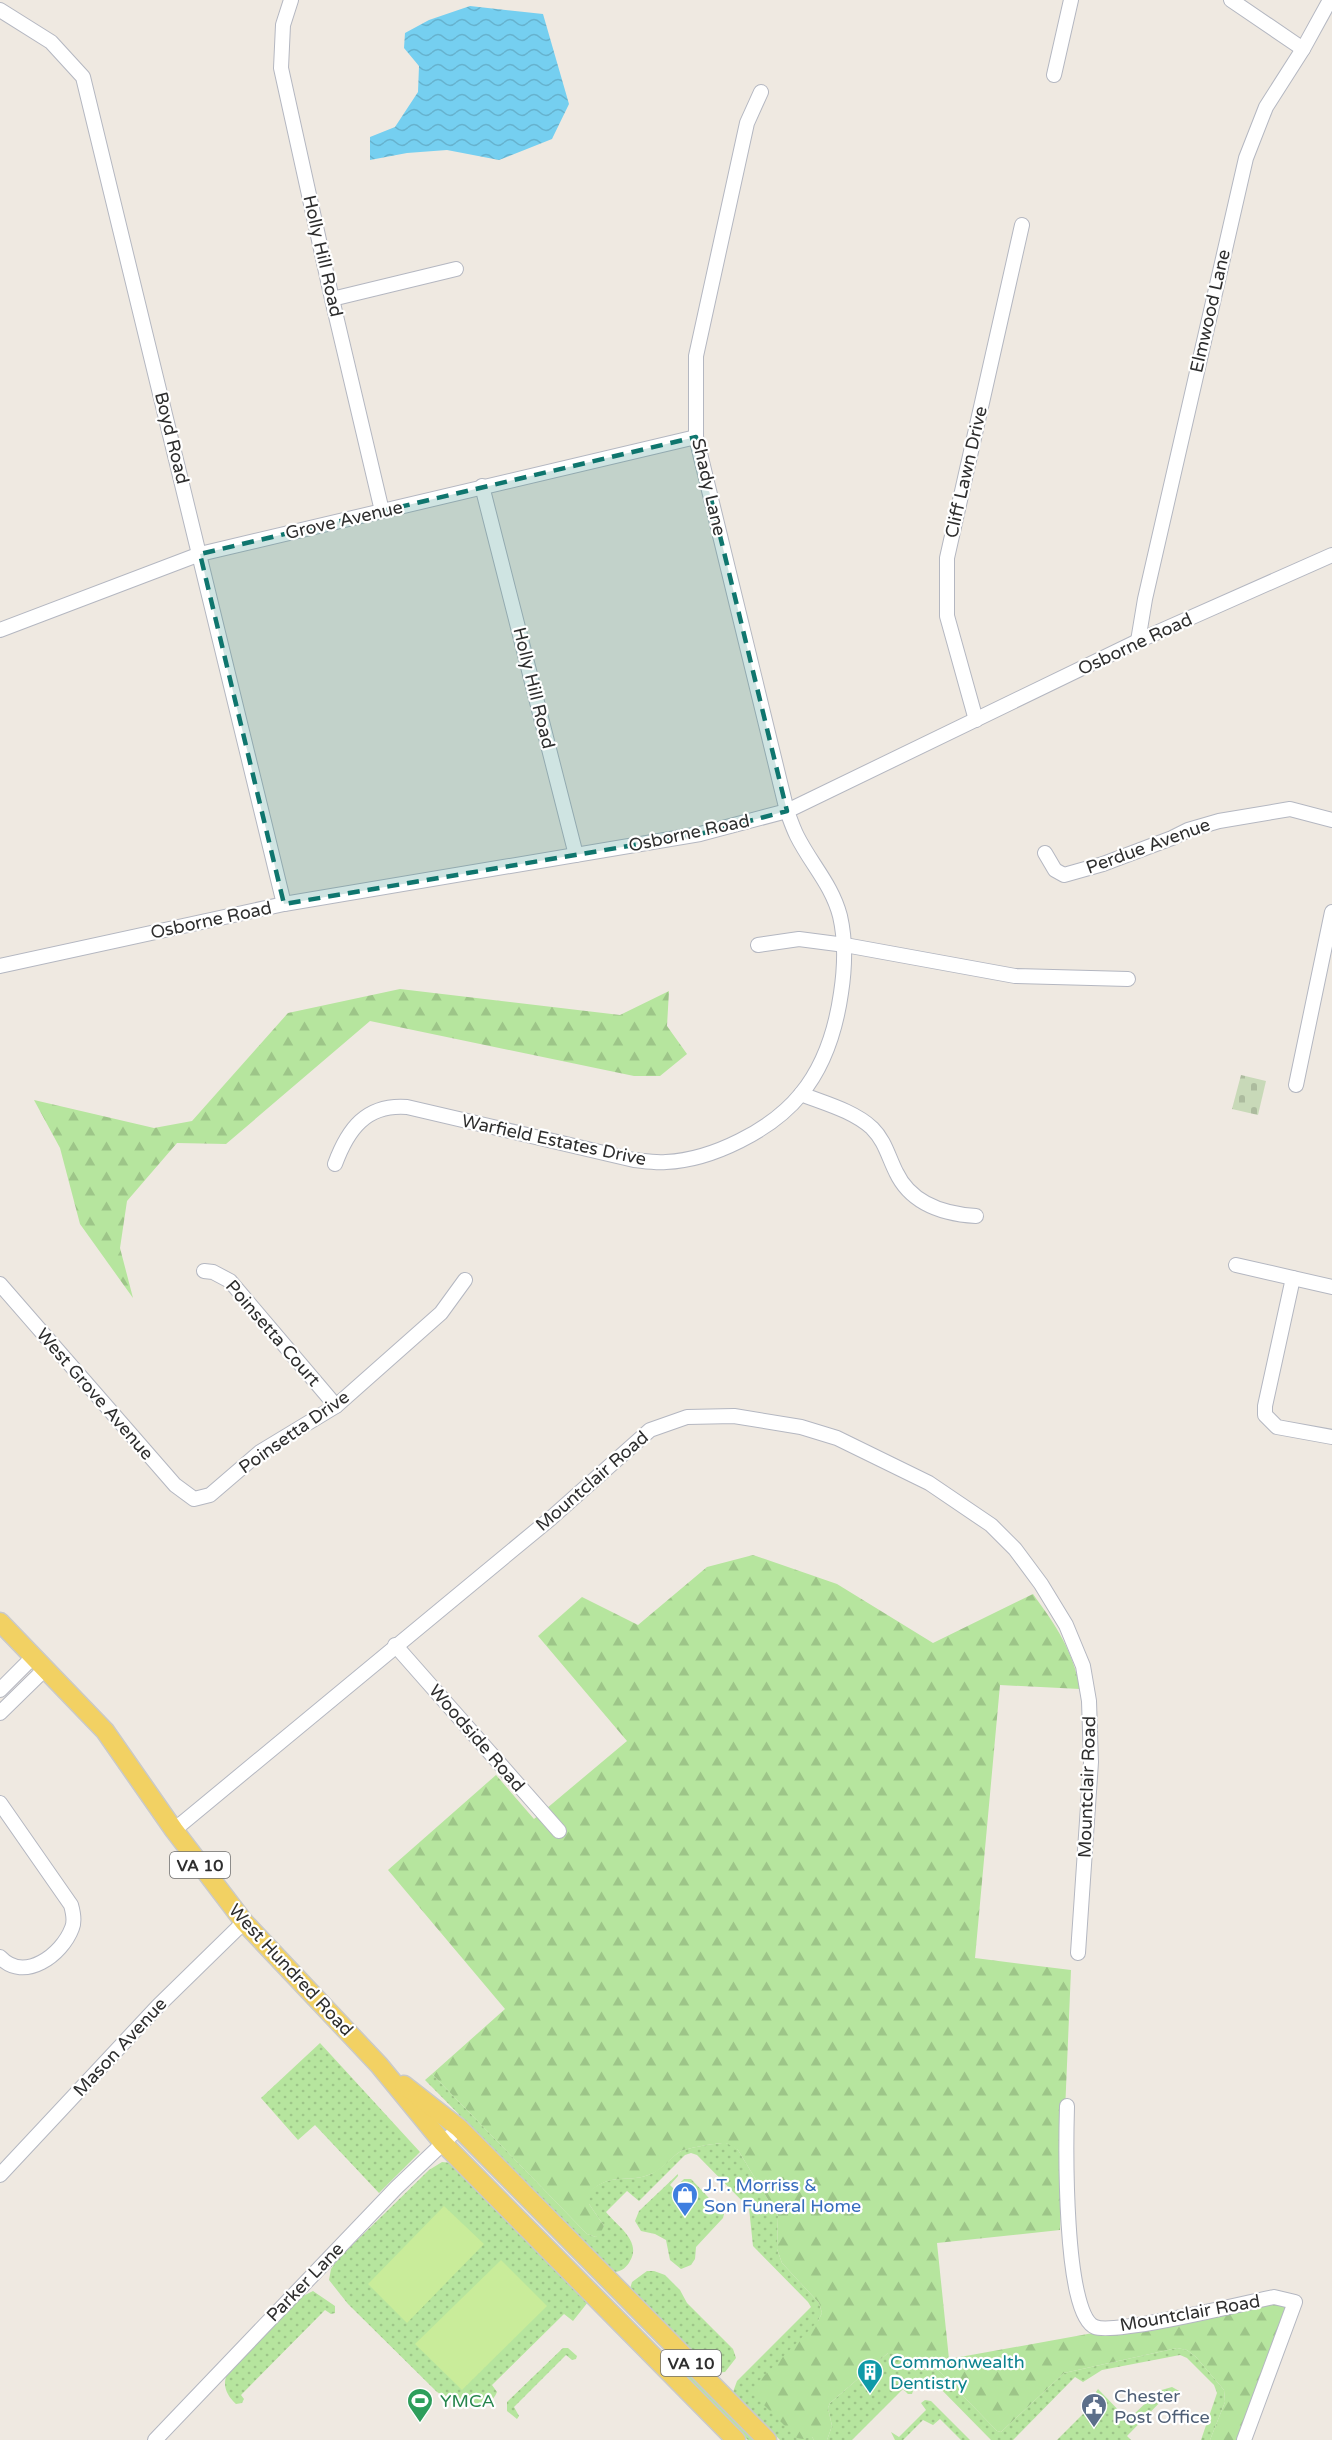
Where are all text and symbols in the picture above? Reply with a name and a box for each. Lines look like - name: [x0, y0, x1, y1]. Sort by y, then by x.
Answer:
- street label: Holly Hill Road: [298, 193, 348, 319]
- street label: Elmwood Lane: [1185, 247, 1235, 375]
- street label: Boyd Road: [150, 390, 194, 486]
- street label: Cliff Lawn Drive: [940, 404, 992, 540]
- street label: Shady Lane: [687, 436, 731, 538]
- street label: Grove Avenue: [283, 496, 405, 544]
- street label: Osborne Road: [1074, 608, 1196, 680]
- street label: Holly Hill Road: [508, 625, 560, 751]
- street label: Osborne Road: [626, 809, 752, 857]
- street label: Perdue Avenue: [1083, 813, 1213, 879]
- street label: Osborne Road: [148, 896, 274, 944]
- street label: Warfield Estates Drive: [460, 1110, 648, 1170]
- street label: Poinsetta Court: [221, 1275, 325, 1391]
- street label: West Grove Avenue: [32, 1324, 158, 1464]
- street label: Poinsetta Drive: [234, 1386, 354, 1478]
- street label: Mountclair Road: [531, 1426, 653, 1536]
- street label: Woodside Road: [424, 1680, 530, 1796]
- street label: Mountclair Road: [1074, 1716, 1100, 1858]
- road number: VA 10: [170, 1852, 230, 1878]
- street label: West Hundred Road: [224, 1899, 358, 2041]
- street label: Mason Avenue: [69, 1993, 171, 2101]
- place label: J.T. Morriss & Son Funeral Home: [704, 2174, 861, 2217]
- shop icon: J.T. Morriss & Son Funeral Home: [670, 2180, 700, 2218]
- street label: Parker Lane: [262, 2238, 348, 2326]
- street label: Mountclair Road: [1118, 2290, 1262, 2336]
- road number: VA 10: [661, 2350, 721, 2376]
- place label: Commonwealth Dentistry: [890, 2351, 1025, 2394]
- building icon: Commonwealth Dentistry: [855, 2357, 885, 2395]
- place label: Chester Post Office: [1114, 2385, 1210, 2428]
- sports icon: YMCA: [405, 2386, 435, 2424]
- place label: YMCA: [440, 2390, 495, 2412]
- public building icon: Chester Post Office: [1079, 2391, 1109, 2429]

